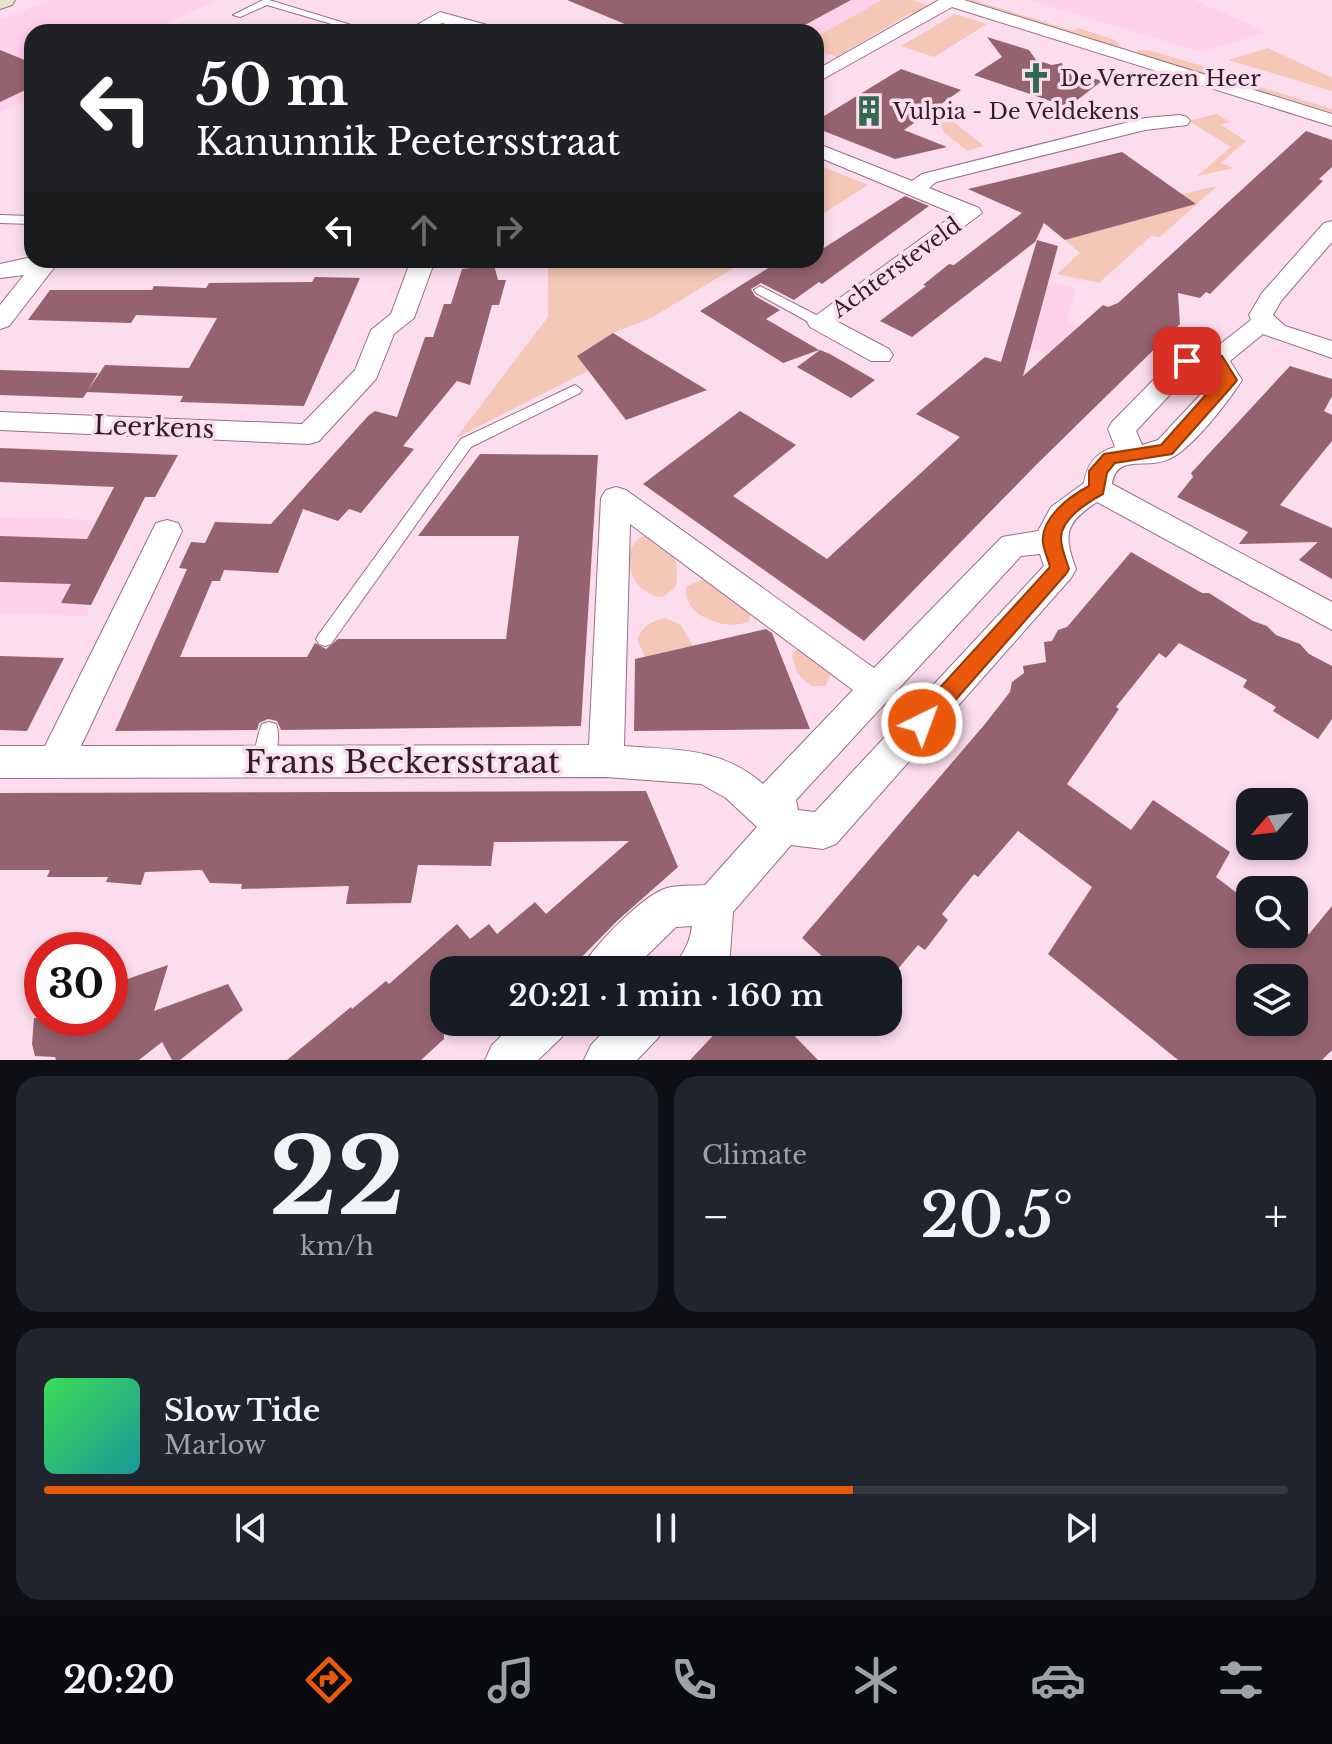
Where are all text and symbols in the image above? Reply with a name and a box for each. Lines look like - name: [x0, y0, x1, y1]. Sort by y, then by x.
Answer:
- text: 50 m: [196, 51, 348, 120]
- icon: left: [64, 56, 168, 160]
- church icon: De Verrezen Heer: [1019, 61, 1053, 95]
- place label: De Verrezen Heer: [1060, 65, 1261, 92]
- building icon: Vulpia - De Veldekens: [852, 94, 886, 128]
- place label: Vulpia - De Veldekens: [892, 98, 1139, 125]
- text: Kanunnik Peetersstraat: [196, 120, 620, 165]
- icon: left: [318, 208, 362, 252]
- icon: ahead: [402, 208, 446, 252]
- icon: right: [486, 208, 530, 252]
- street label: Achtersteveld: [826, 211, 966, 324]
- pin: [1153, 327, 1221, 395]
- icon: arrive: [1165, 339, 1209, 383]
- street label: Leerkens: [93, 409, 215, 445]
- position arrow: [880, 681, 964, 765]
- street label: Frans Beckersstraat: [244, 742, 560, 782]
- north arrow: [1236, 788, 1308, 860]
- map controls: [1236, 788, 1308, 1036]
- button: search: [1236, 876, 1308, 948]
- speed limit sign: 30: [24, 932, 128, 1036]
- button: layers: [1236, 964, 1308, 1036]
- text: 20:21 · 1 min · 160 m: [509, 977, 823, 1014]
- text: 22: [269, 1113, 405, 1242]
- text: Climate: [702, 1139, 807, 1171]
- text: 20.5°: [920, 1179, 1073, 1253]
- text: −: [702, 1189, 730, 1244]
- text: +: [1264, 1189, 1288, 1244]
- text: km/h: [300, 1230, 374, 1262]
- text: Slow Tide: [164, 1392, 320, 1429]
- text: Marlow: [164, 1429, 266, 1461]
- icon: previous: [229, 1506, 273, 1550]
- icon: pause: [644, 1506, 688, 1550]
- icon: next: [1059, 1506, 1103, 1550]
- icon: directions: [301, 1652, 357, 1708]
- icon: music: [483, 1652, 539, 1708]
- icon: phone: [666, 1652, 722, 1708]
- icon: climate: [848, 1652, 904, 1708]
- icon: car: [1030, 1652, 1086, 1708]
- icon: filters: [1213, 1652, 1269, 1708]
- text: 20:20: [63, 1658, 175, 1703]

